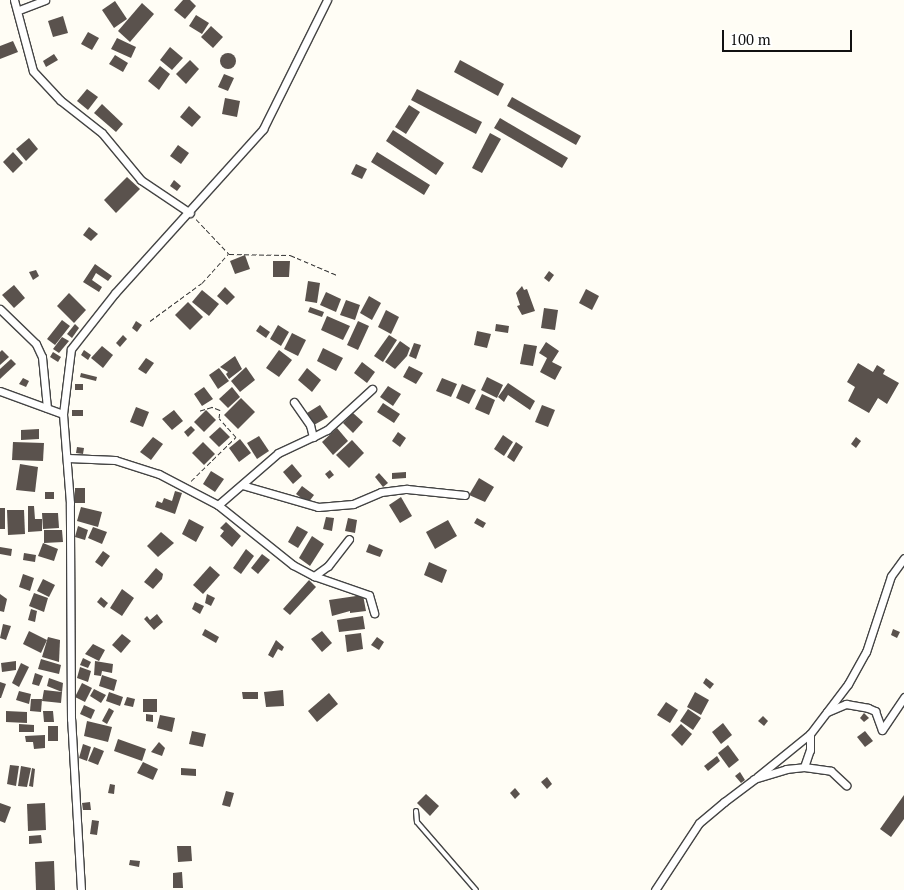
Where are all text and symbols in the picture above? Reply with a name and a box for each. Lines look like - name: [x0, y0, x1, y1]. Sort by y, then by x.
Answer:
- scale bar: [724, 20, 854, 52]
- text: 100 m: [730, 29, 771, 49]

